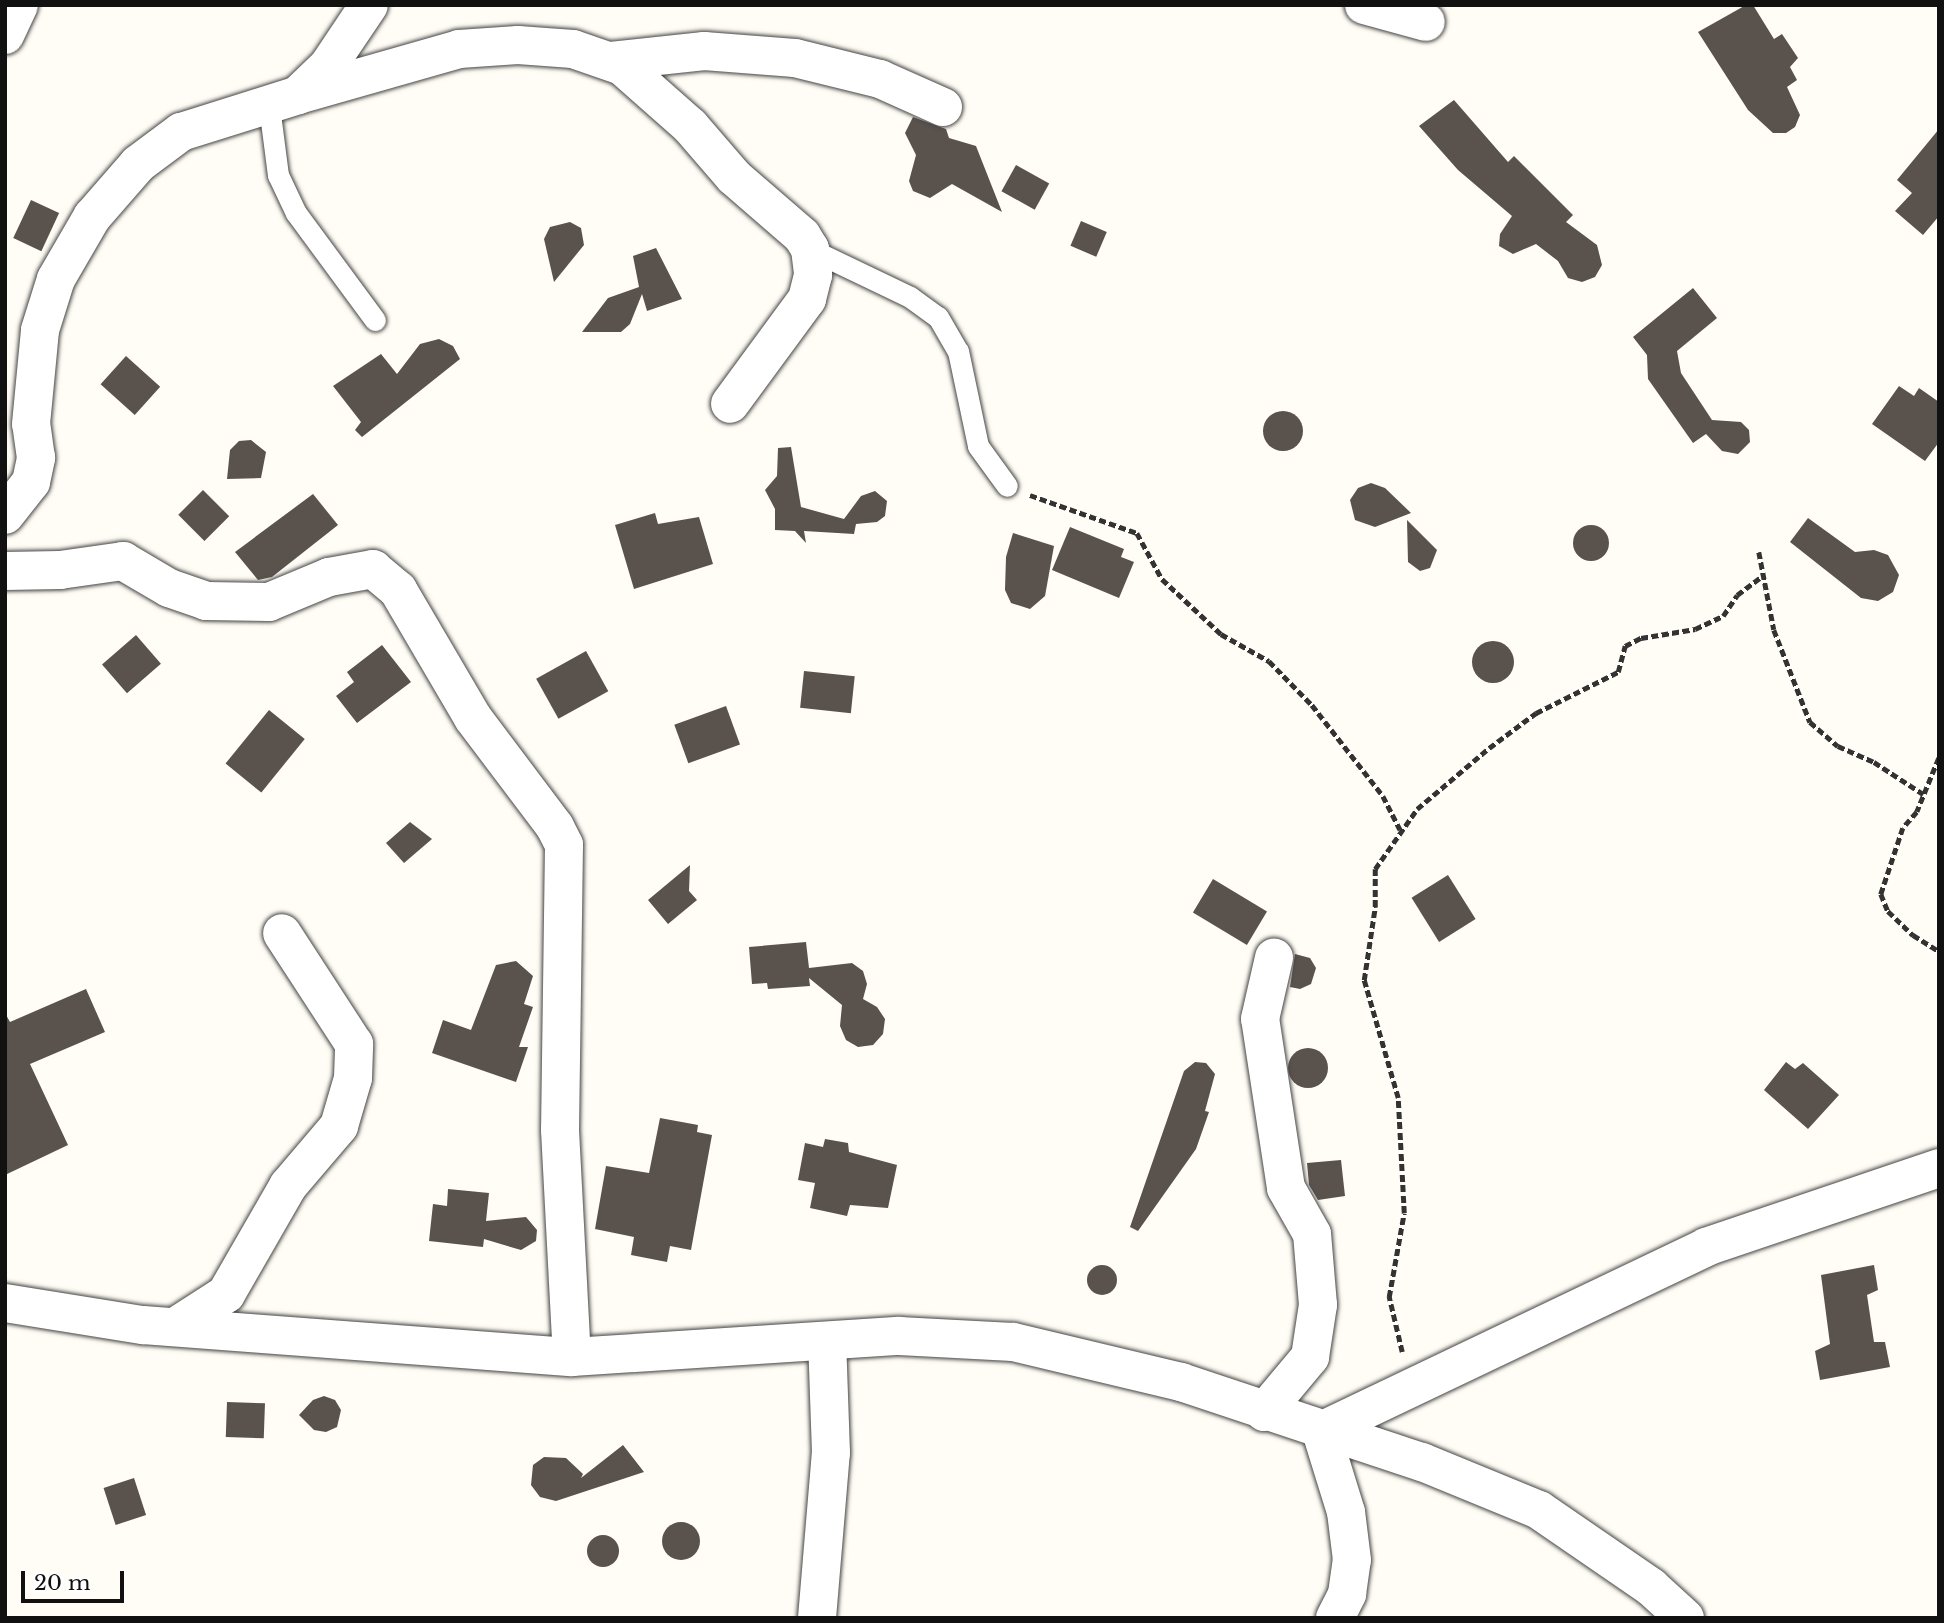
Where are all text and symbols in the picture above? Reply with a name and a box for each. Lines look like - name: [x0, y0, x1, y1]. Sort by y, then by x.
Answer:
- scale bar: [24, 1556, 128, 1600]
- text: 20 m: [34, 1570, 91, 1596]

